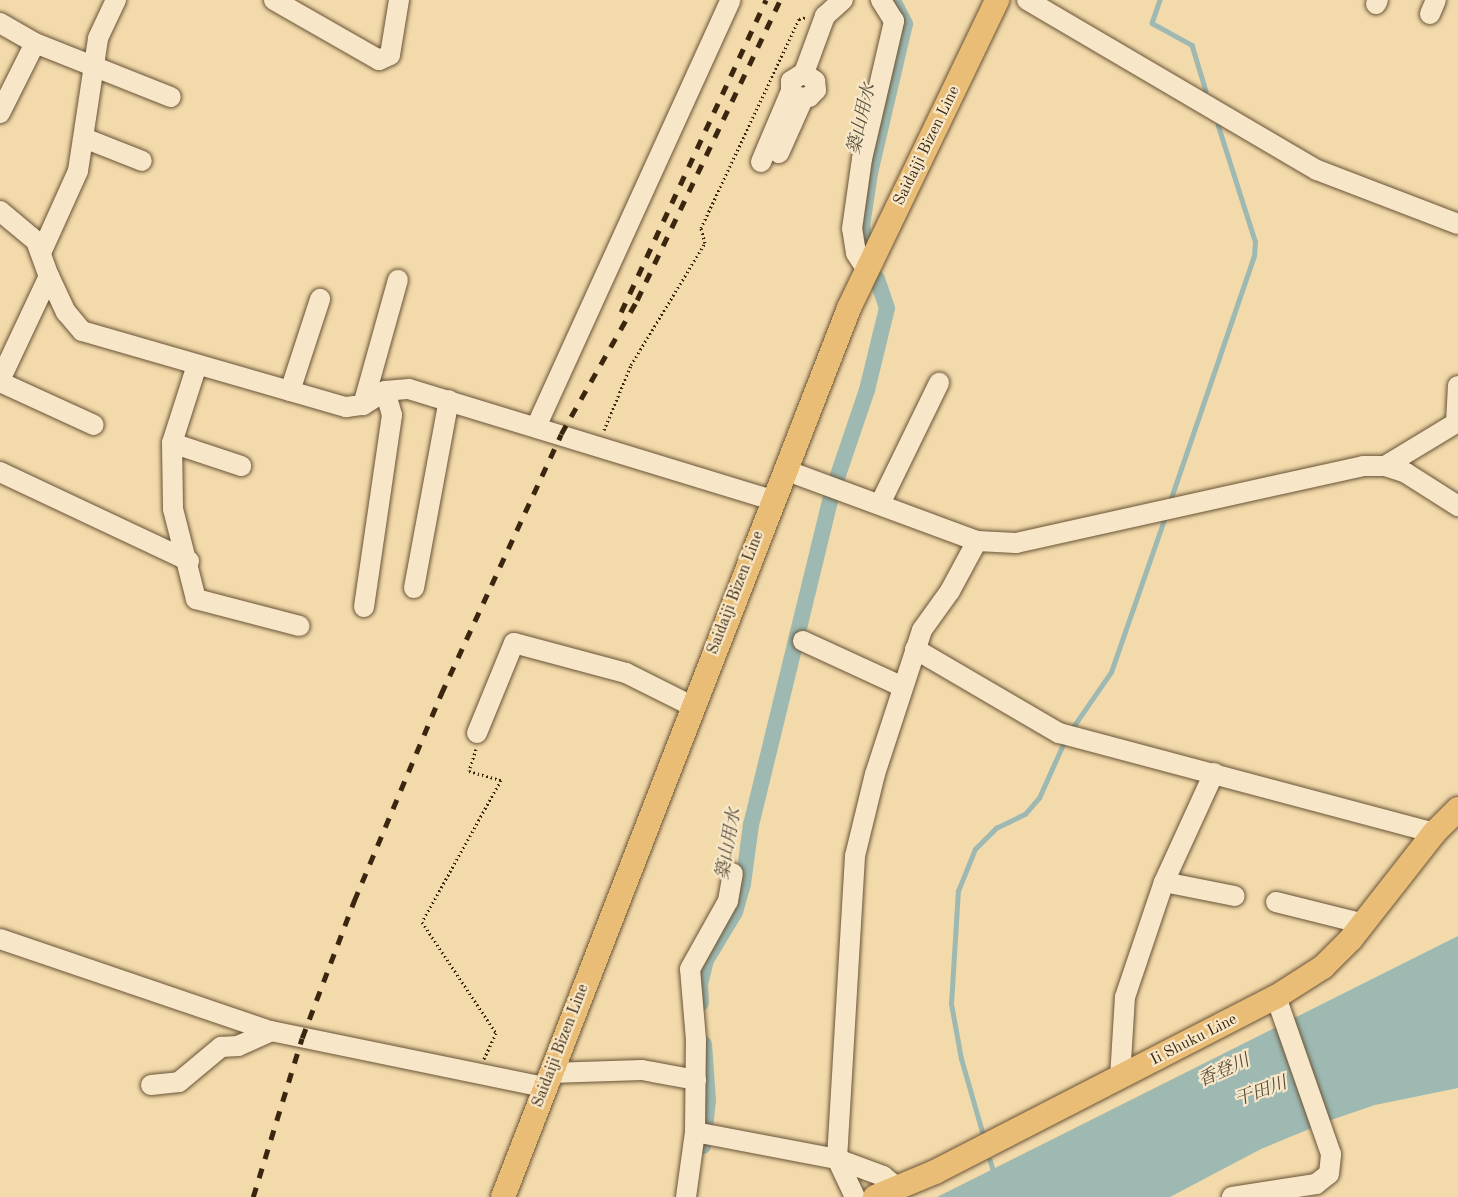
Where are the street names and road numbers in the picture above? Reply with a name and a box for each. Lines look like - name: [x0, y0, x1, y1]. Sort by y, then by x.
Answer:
- street label: Saidaiji Bizen Line: [890, 83, 964, 209]
- street label: Saidaiji Bizen Line: [704, 529, 768, 657]
- street label: Saidaiji Bizen Line: [529, 982, 593, 1110]
- street label: Ii Shuku Line: [1147, 1010, 1241, 1070]

